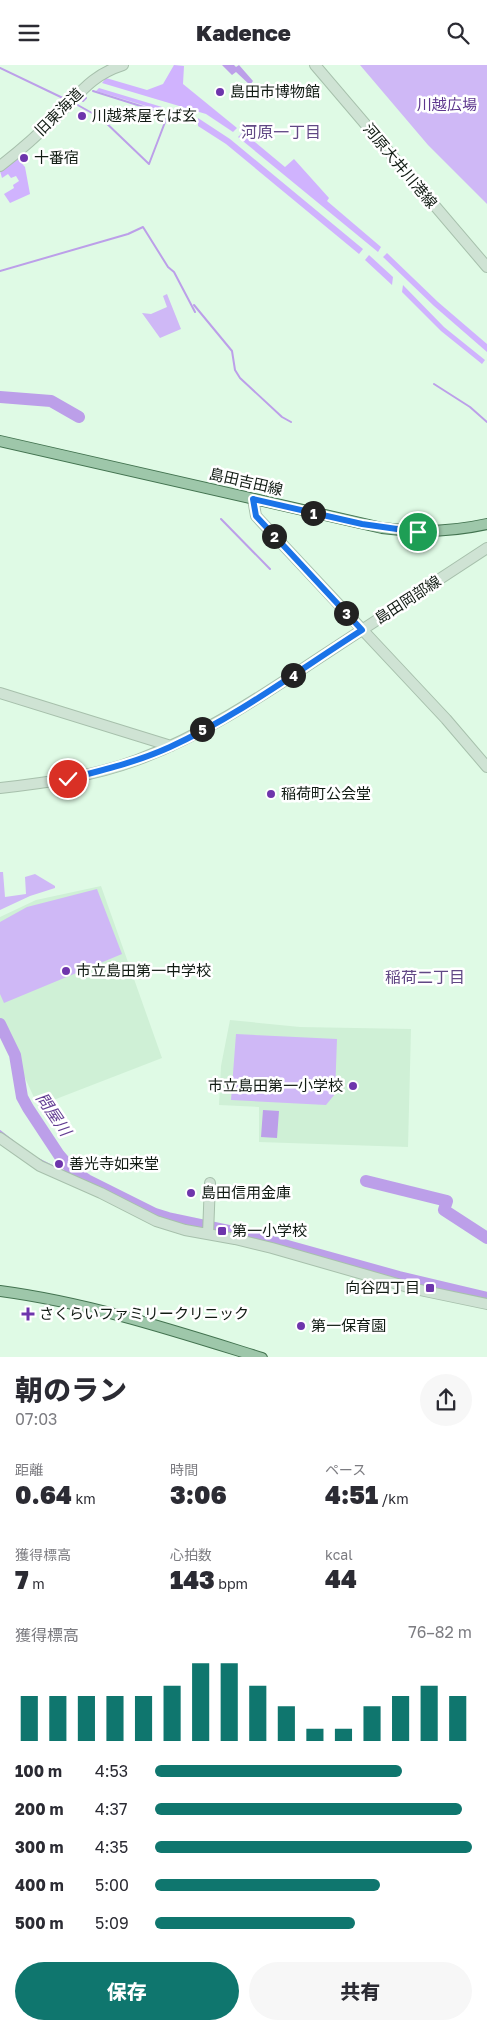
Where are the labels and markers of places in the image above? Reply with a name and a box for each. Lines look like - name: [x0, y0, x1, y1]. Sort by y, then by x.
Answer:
- place label: 島田市博物館: [230, 82, 320, 100]
- marker: 島田市博物館: [214, 86, 226, 98]
- place label: 川越茶屋そば玄: [92, 106, 197, 124]
- marker: 川越茶屋そば玄: [76, 110, 88, 122]
- place label: 十番宿: [34, 148, 79, 166]
- marker: 十番宿: [18, 152, 30, 164]
- pin: 1: [300, 501, 326, 525]
- pin: [397, 511, 439, 553]
- pin: 2: [262, 523, 286, 549]
- pin: 3: [334, 601, 358, 625]
- pin: 4: [280, 663, 306, 687]
- pin: 5: [190, 717, 214, 741]
- pin: [47, 758, 89, 800]
- place label: 稲荷町公会堂: [281, 784, 371, 802]
- marker: 稲荷町公会堂: [265, 788, 277, 800]
- place label: 市立島田第一中学校: [76, 961, 211, 979]
- marker: 市立島田第一中学校: [60, 965, 72, 977]
- place label: 市立島田第一小学校: [208, 1076, 343, 1094]
- marker: 市立島田第一小学校: [347, 1080, 359, 1092]
- place label: 善光寺如来堂: [69, 1154, 159, 1172]
- marker: 善光寺如来堂: [53, 1158, 65, 1170]
- place label: 島田信用金庫: [201, 1183, 291, 1201]
- marker: 島田信用金庫: [185, 1187, 197, 1199]
- place label: 第一小学校: [232, 1221, 307, 1239]
- marker: 第一小学校: [216, 1225, 228, 1237]
- place label: 向谷四丁目: [345, 1278, 420, 1296]
- marker: 向谷四丁目: [424, 1282, 436, 1294]
- place label: さくらいファミリークリニック: [39, 1304, 249, 1322]
- marker: さくらいファミリークリニック: [21, 1307, 35, 1321]
- place label: 第一保育園: [311, 1316, 386, 1334]
- marker: 第一保育園: [295, 1320, 307, 1332]

